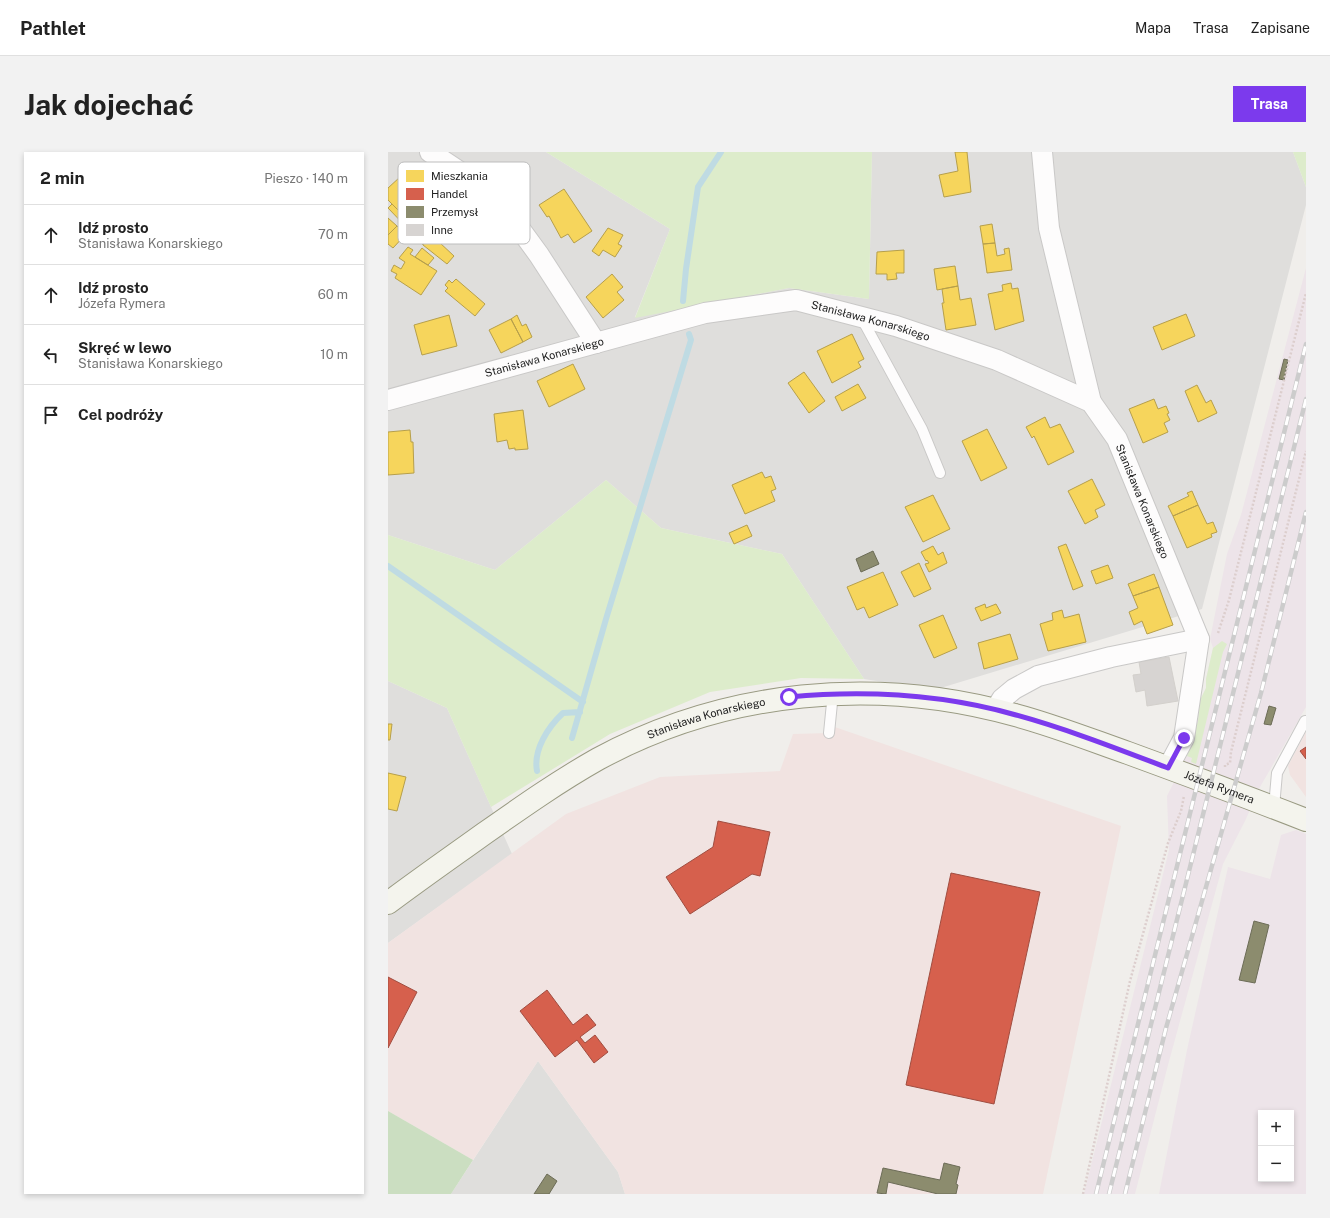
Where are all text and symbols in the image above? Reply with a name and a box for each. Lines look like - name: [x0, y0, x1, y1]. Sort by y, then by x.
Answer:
- text: Pathlet: [20, 17, 86, 39]
- text: Mapa: [1135, 20, 1171, 36]
- text: Trasa: [1193, 20, 1229, 36]
- text: Zapisane: [1251, 20, 1310, 36]
- button: Trasa: [1233, 86, 1306, 122]
- text: Jak dojechać: [24, 88, 194, 121]
- legend: [398, 162, 530, 244]
- text: 2 min: [40, 168, 85, 188]
- text: Mieszkania: [431, 170, 488, 182]
- text: Pieszo · 140 m: [264, 171, 348, 186]
- text: Handel: [431, 188, 468, 200]
- text: Przemysł: [431, 206, 479, 218]
- text: Idź prosto: [78, 219, 149, 236]
- icon: ahead: [40, 224, 62, 246]
- text: Inne: [431, 224, 453, 236]
- text: 70 m: [318, 227, 348, 242]
- text: Stanisława Konarskiego: [78, 236, 223, 251]
- text: Idź prosto: [78, 279, 149, 296]
- icon: ahead: [40, 284, 62, 306]
- text: 60 m: [318, 287, 348, 302]
- text: Józefa Rymera: [78, 296, 166, 311]
- street label: Stanisława Konarskiego: [810, 298, 931, 343]
- street label: Stanisława Konarskiego: [483, 335, 605, 379]
- text: Skręć w lewo: [78, 339, 172, 356]
- icon: left: [40, 344, 62, 366]
- text: 10 m: [320, 347, 348, 362]
- text: Stanisława Konarskiego: [78, 356, 223, 371]
- icon: arrive: [40, 404, 62, 426]
- text: Cel podróży: [78, 406, 163, 423]
- street label: Stanisława Konarskiego: [1114, 442, 1171, 560]
- route start: [780, 688, 798, 706]
- street label: Stanisława Konarskiego: [645, 696, 766, 741]
- route end: [1175, 729, 1193, 747]
- street label: Józefa Rymera: [1182, 768, 1256, 806]
- map controls: [1258, 1110, 1294, 1182]
- button: +: [1258, 1110, 1294, 1146]
- button: −: [1258, 1146, 1294, 1182]

